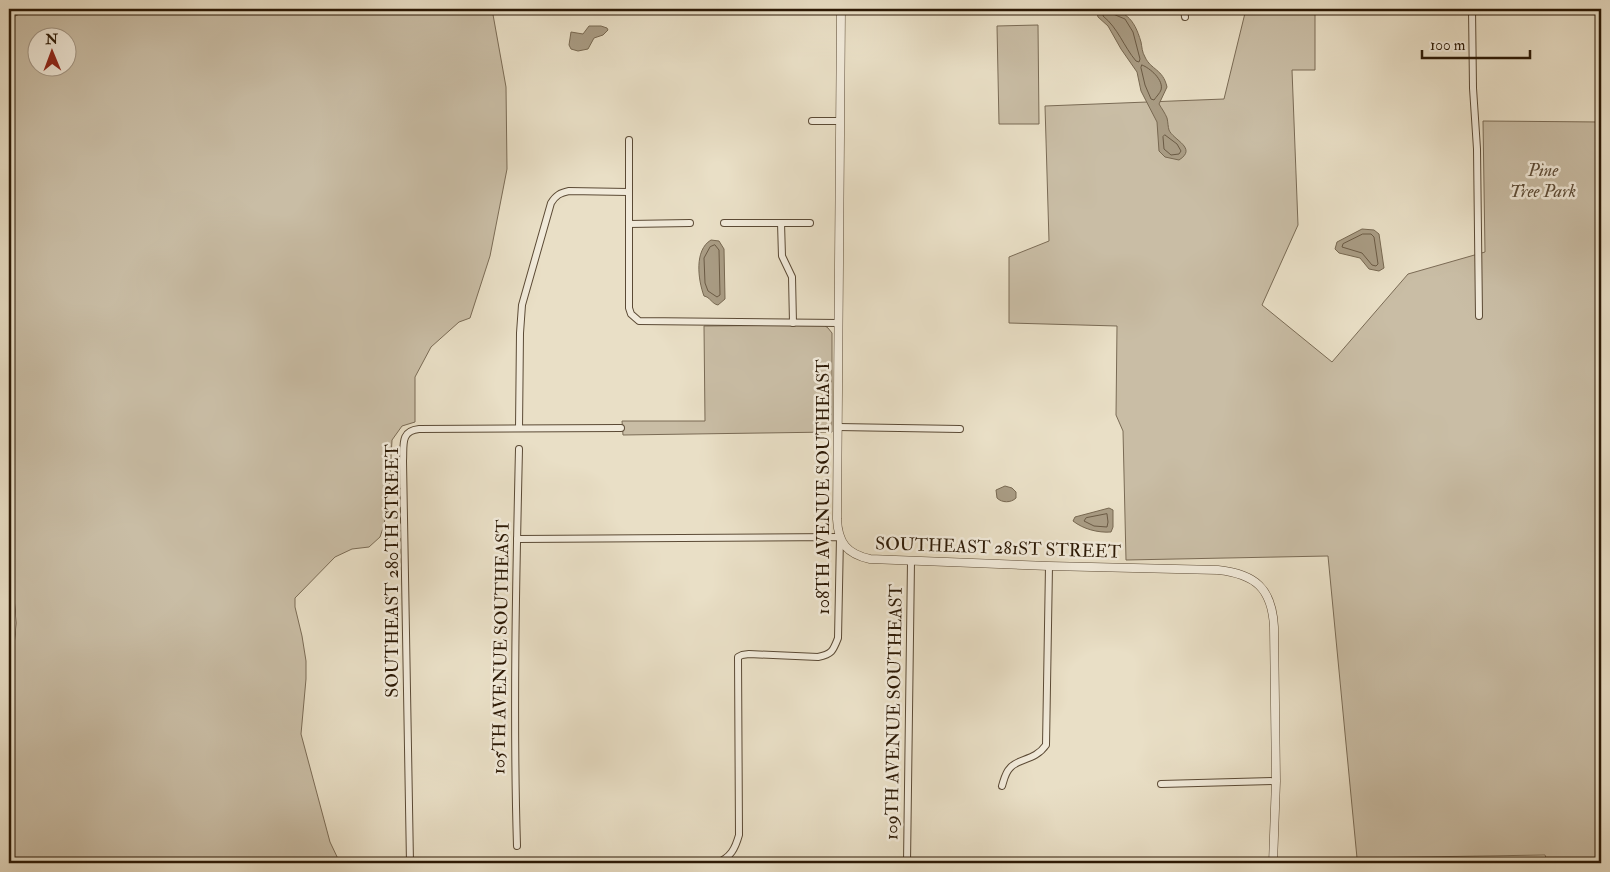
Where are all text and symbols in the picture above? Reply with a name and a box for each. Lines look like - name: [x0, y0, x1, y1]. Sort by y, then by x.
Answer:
- north arrow: [28, 28, 78, 78]
- scale bar: [1422, 28, 1530, 60]
- text: N: [44, 31, 59, 48]
- text: 100 m: [1430, 36, 1466, 55]
- park label: Pine Tree Park: [1510, 159, 1576, 203]
- street label: 108TH AVENUE SOUTHEAST: [812, 359, 835, 615]
- street label: SOUTHEAST 280TH STREET: [381, 444, 404, 698]
- street label: 105TH AVENUE SOUTHEAST: [487, 519, 515, 775]
- street label: SOUTHEAST 281ST STREET: [875, 532, 1122, 564]
- street label: 109TH AVENUE SOUTHEAST: [880, 583, 908, 840]

